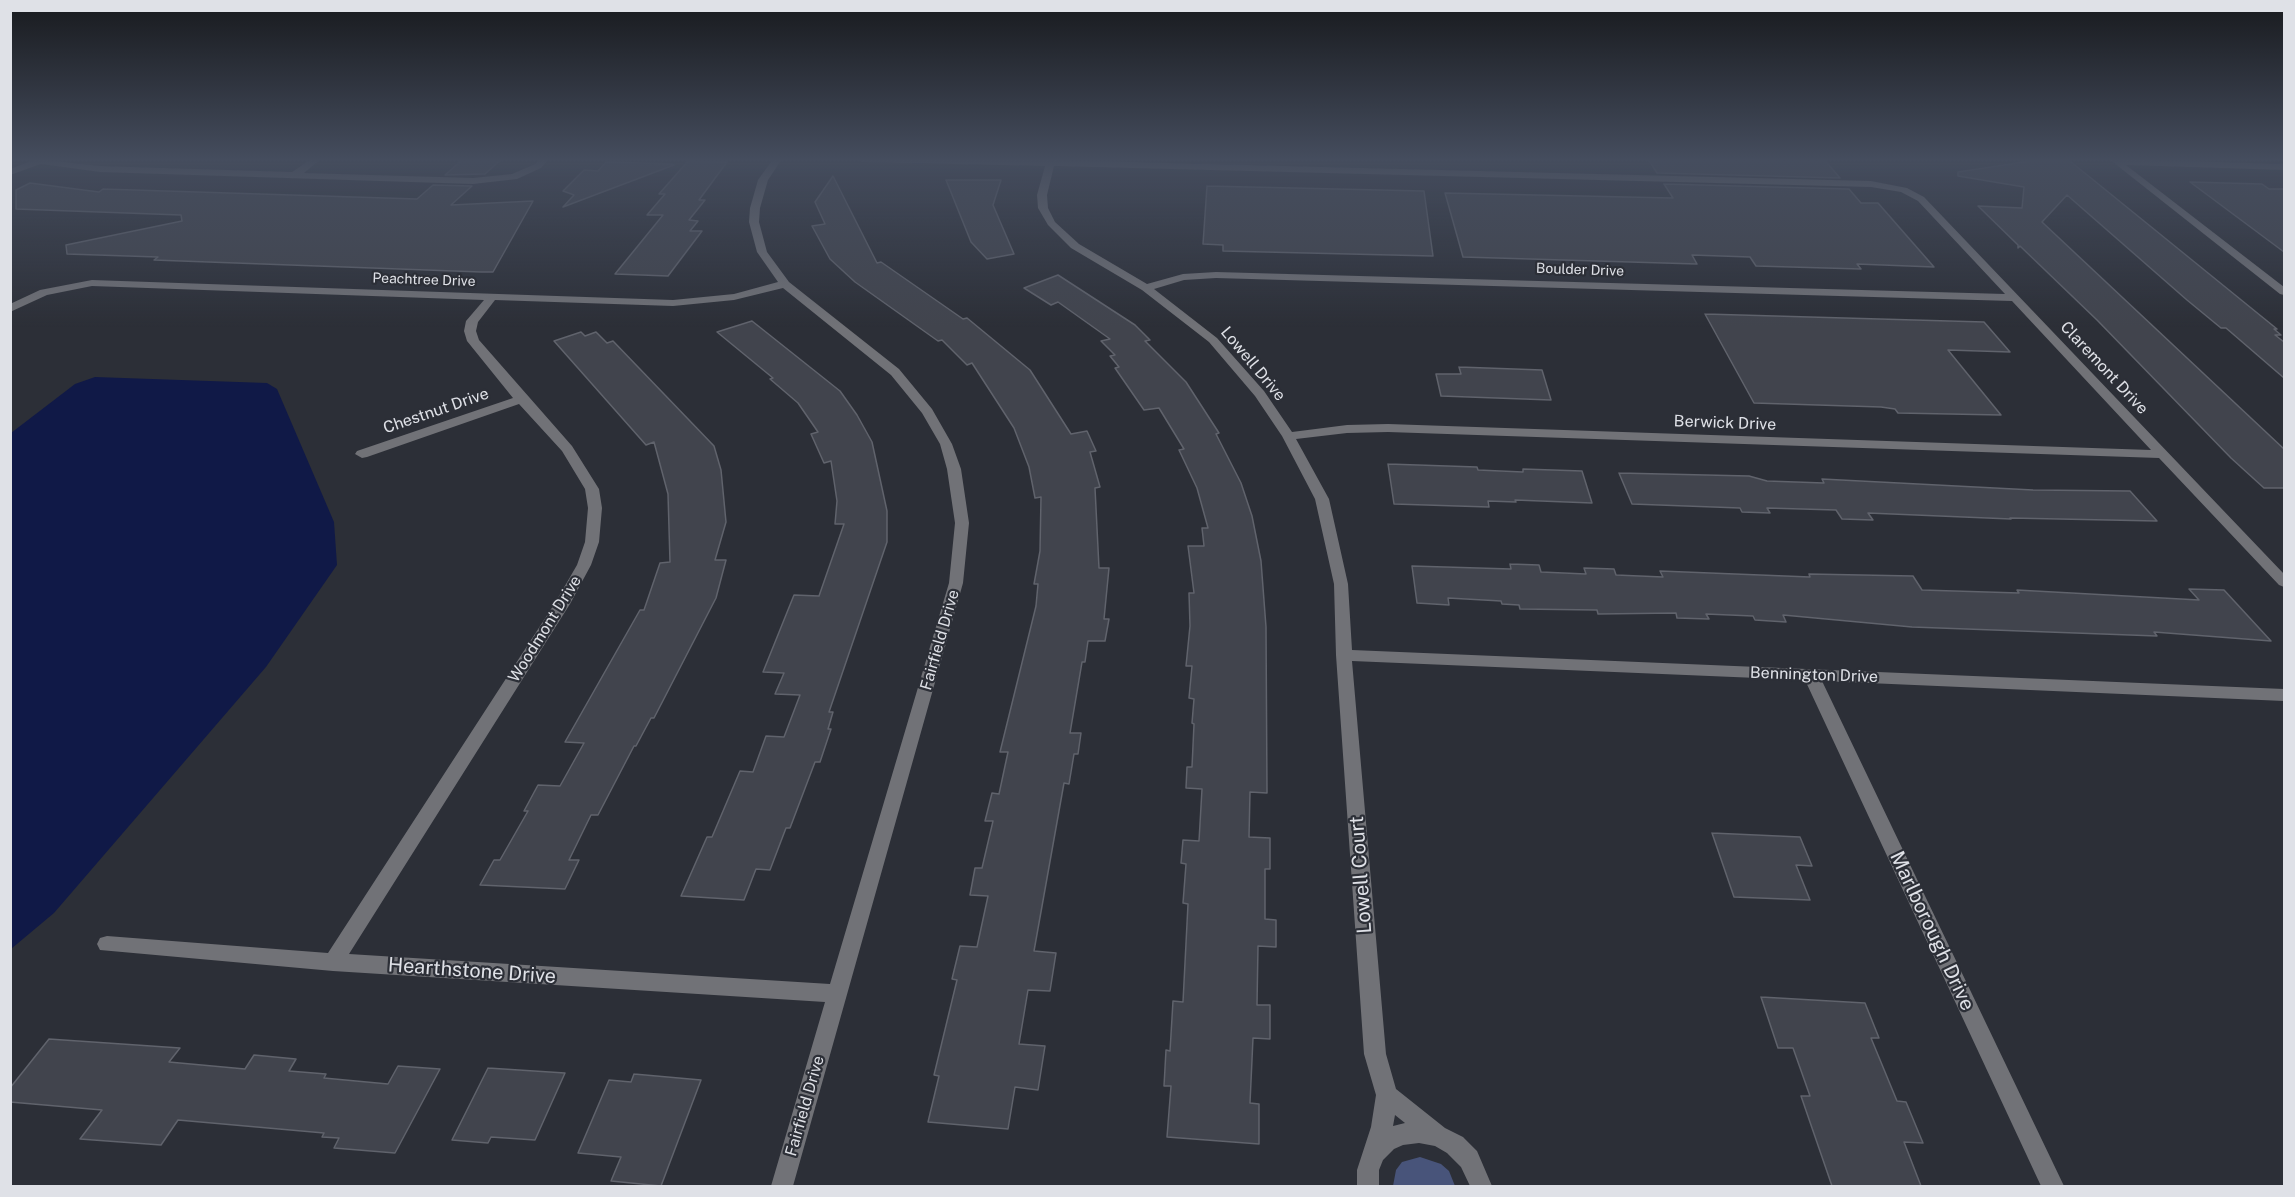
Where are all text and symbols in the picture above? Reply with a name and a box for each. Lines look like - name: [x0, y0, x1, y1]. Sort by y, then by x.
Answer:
- street label: Boulder Drive: [1536, 260, 1624, 280]
- street label: Peachtree Drive: [372, 270, 476, 290]
- street label: Claremont Drive: [2056, 318, 2152, 418]
- street label: Lowell Drive: [1216, 323, 1290, 405]
- street label: Chestnut Drive: [381, 384, 491, 438]
- street label: Berwick Drive: [1673, 412, 1777, 434]
- street label: Woodmont Drive: [504, 572, 586, 686]
- street label: Fairfield Drive: [916, 587, 964, 693]
- street label: Bennington Drive: [1750, 663, 1878, 687]
- street label: Lowell Court: [1345, 815, 1377, 935]
- street label: Marlborough Drive: [1885, 848, 1979, 1014]
- street label: Hearthstone Drive: [387, 953, 557, 989]
- street label: Fairfield Drive: [781, 1053, 829, 1159]

